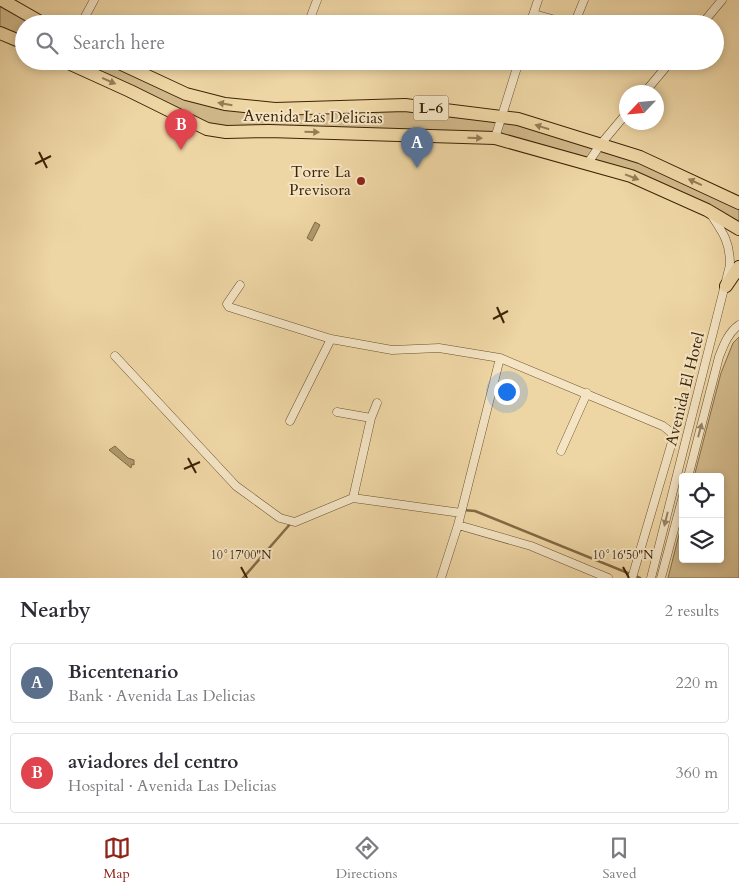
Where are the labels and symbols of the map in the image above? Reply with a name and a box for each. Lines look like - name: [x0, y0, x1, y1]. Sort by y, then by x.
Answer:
- one-way arrow: [102, 78, 116, 86]
- north arrow: [619, 85, 664, 130]
- road number: L-6: [414, 96, 448, 120]
- one-way arrow: [216, 99, 232, 107]
- street label: Avenida Las Delicias: [243, 105, 383, 129]
- pin: B: [165, 109, 197, 150]
- one-way arrow: [535, 122, 550, 130]
- pin: A: [401, 127, 433, 168]
- one-way arrow: [305, 128, 321, 136]
- one-way arrow: [467, 134, 483, 142]
- place label: Torre La Previsora: [289, 161, 351, 201]
- one-way arrow: [625, 173, 640, 181]
- marker: Torre La Previsora: [355, 175, 367, 187]
- one-way arrow: [688, 177, 702, 185]
- street label: Avenida El Hotel: [660, 330, 710, 448]
- your location: [494, 379, 520, 405]
- one-way arrow: [696, 422, 704, 437]
- one-way arrow: [661, 512, 669, 527]
- text: 10°17'00"N: [211, 547, 272, 563]
- text: 10°16'50"N: [593, 547, 654, 563]

